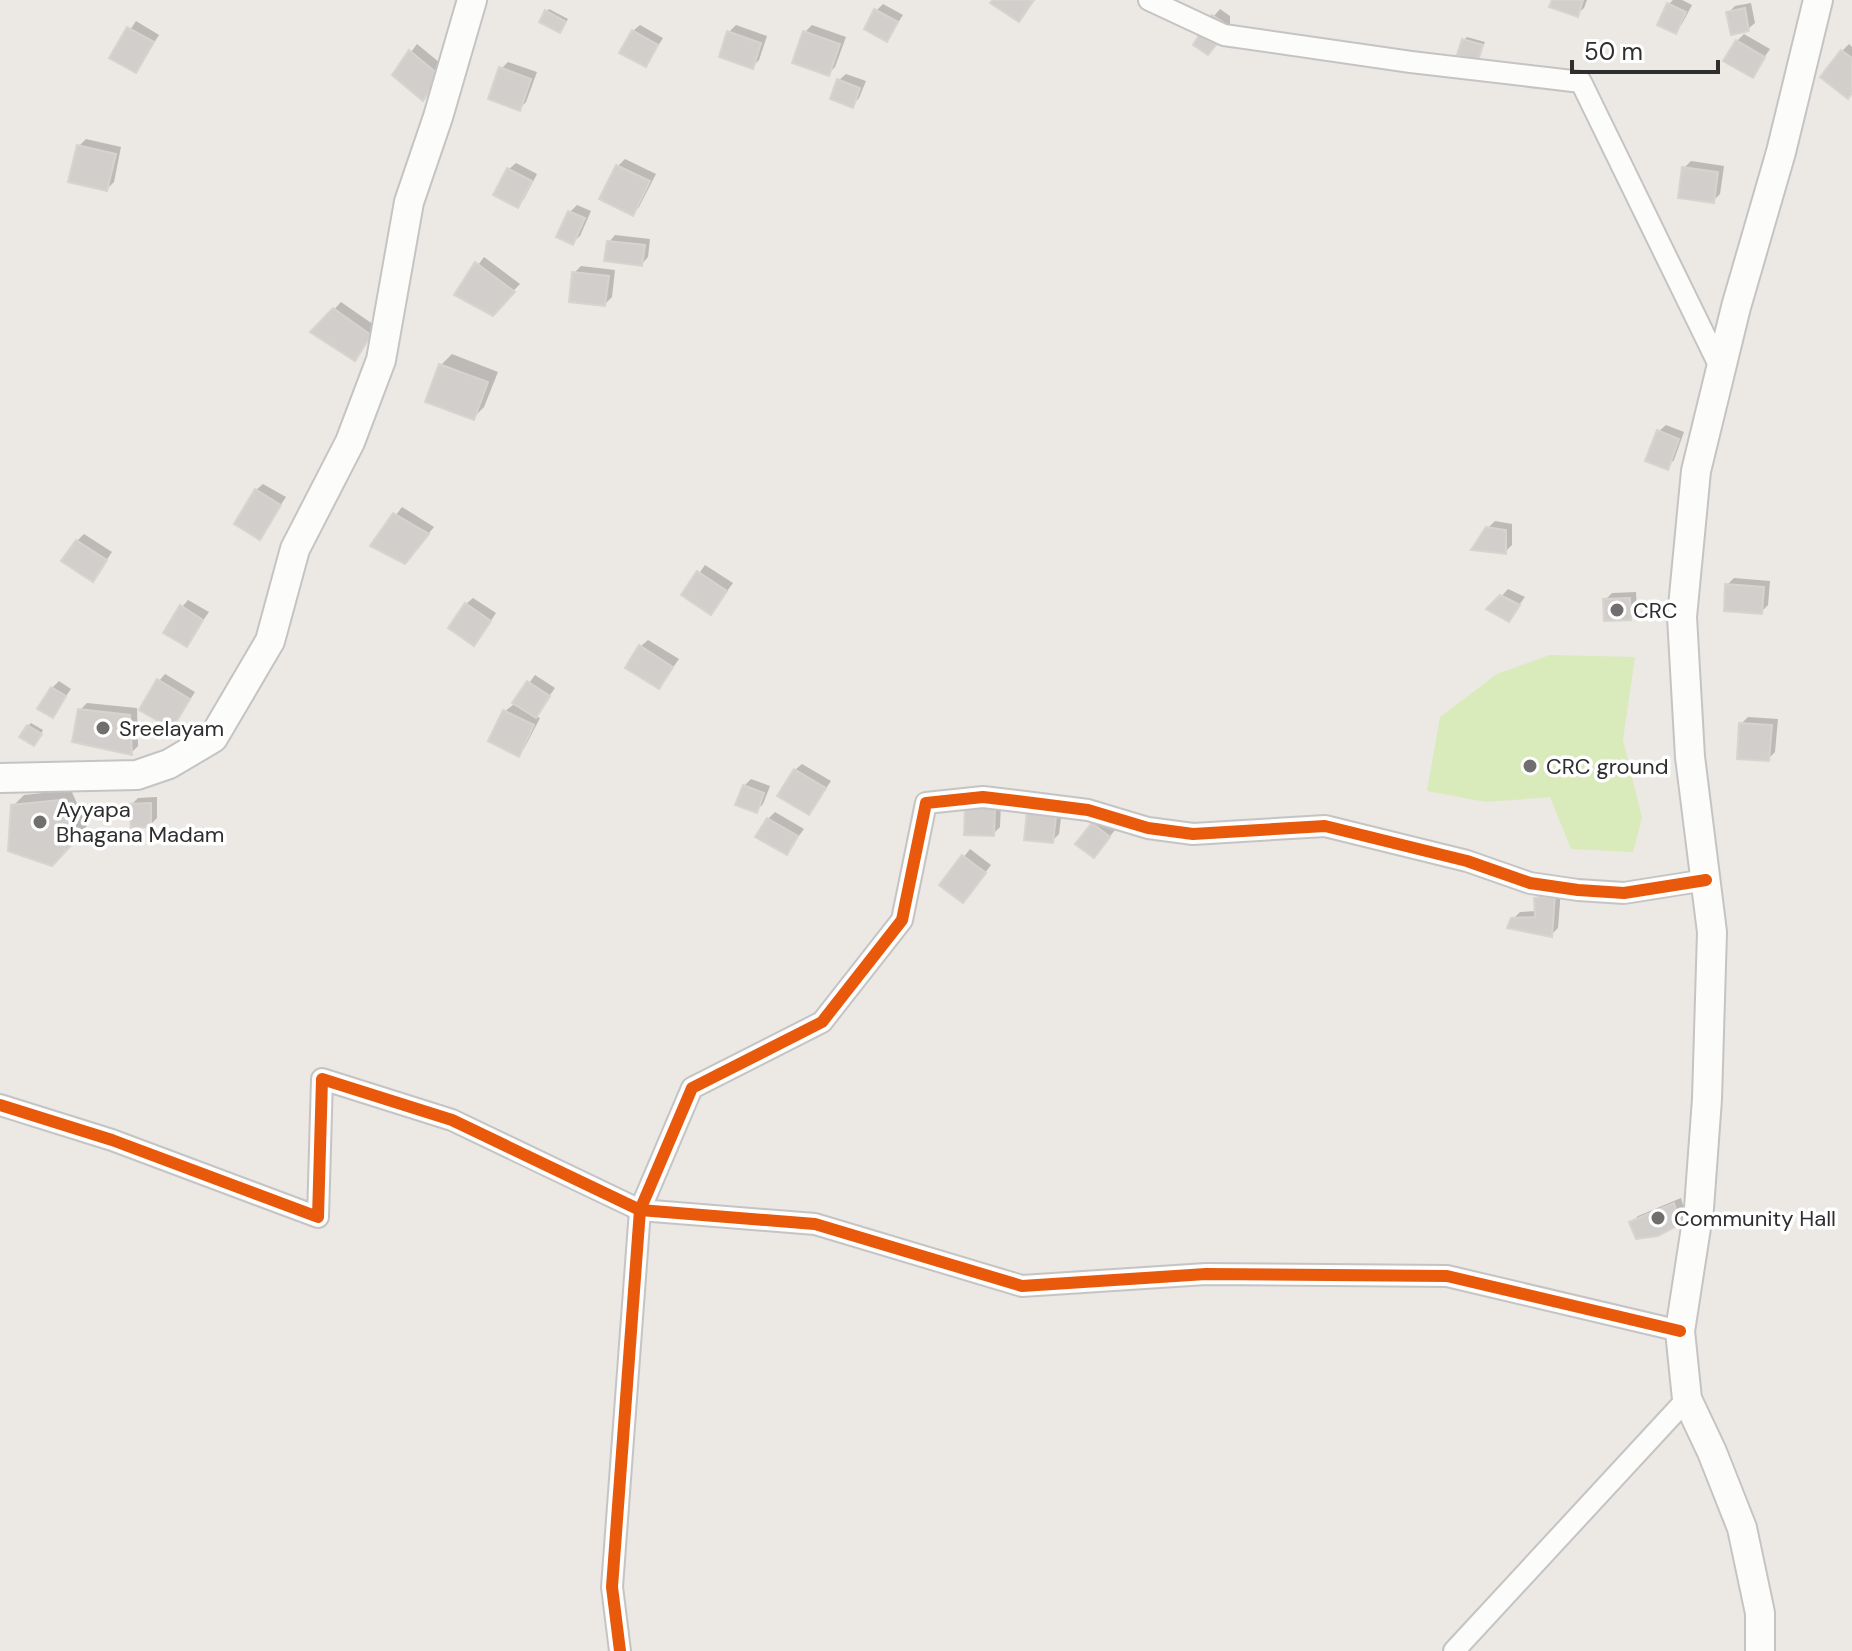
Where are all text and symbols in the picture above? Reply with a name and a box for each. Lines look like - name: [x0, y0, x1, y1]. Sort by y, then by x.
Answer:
- scale bar: [1572, 24, 1718, 74]
- text: 50 m: [1584, 36, 1643, 67]
- place label: CRC: [1633, 596, 1678, 625]
- marker: CRC: [1608, 601, 1626, 619]
- place label: Sreelayam: [119, 714, 224, 743]
- marker: Sreelayam: [94, 719, 112, 737]
- place label: CRC ground: [1546, 752, 1669, 781]
- marker: CRC ground: [1521, 757, 1539, 775]
- place label: Ayyapa Bhagana Madam: [56, 795, 224, 849]
- marker: Ayyapa Bhagana Madam: [31, 813, 49, 831]
- place label: Community Hall: [1674, 1204, 1836, 1233]
- marker: Community Hall: [1649, 1209, 1667, 1227]

